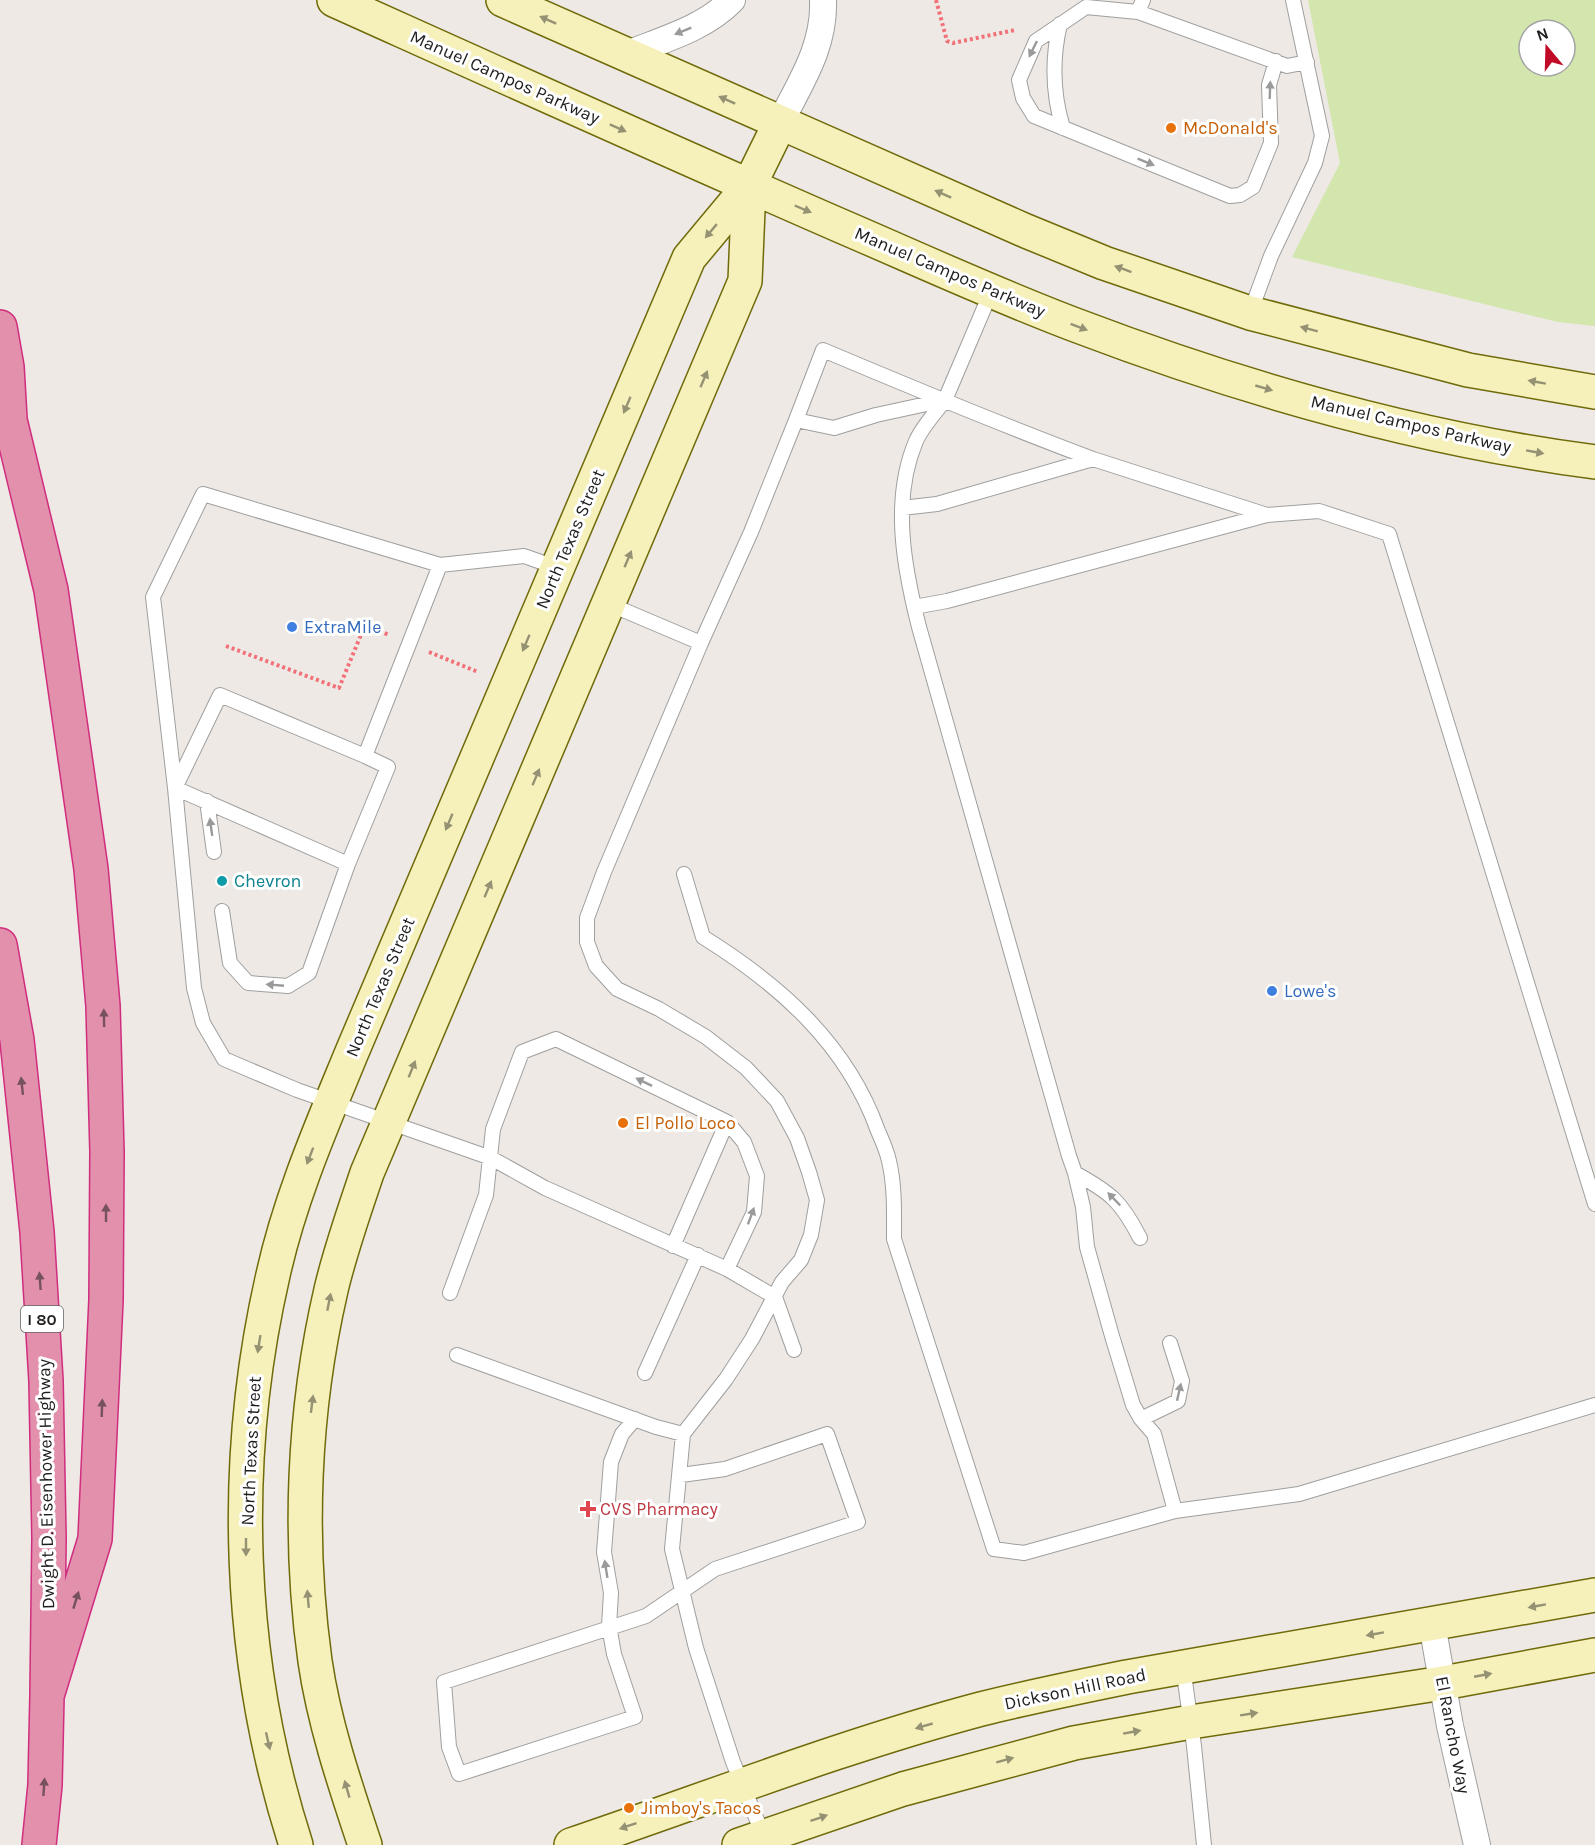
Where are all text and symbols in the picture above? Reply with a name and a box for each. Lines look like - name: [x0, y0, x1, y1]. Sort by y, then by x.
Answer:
- one-way arrow: [540, 16, 557, 25]
- north arrow: [1517, 18, 1577, 78]
- text: N: [1534, 23, 1551, 45]
- street label: Manuel Campos Parkway: [407, 25, 604, 129]
- one-way arrow: [674, 26, 692, 36]
- one-way arrow: [1028, 41, 1038, 58]
- one-way arrow: [1265, 80, 1274, 99]
- one-way arrow: [718, 95, 735, 104]
- place label: McDonald's: [1183, 117, 1278, 139]
- marker: McDonald's: [1164, 121, 1178, 135]
- one-way arrow: [609, 123, 626, 132]
- one-way arrow: [1138, 157, 1156, 167]
- one-way arrow: [934, 189, 952, 199]
- one-way arrow: [794, 204, 812, 214]
- street label: Manuel Campos Parkway: [851, 222, 1049, 322]
- one-way arrow: [705, 223, 718, 238]
- one-way arrow: [1114, 264, 1132, 274]
- one-way arrow: [1070, 322, 1088, 332]
- one-way arrow: [1299, 323, 1318, 333]
- one-way arrow: [700, 370, 709, 388]
- one-way arrow: [1528, 377, 1547, 386]
- one-way arrow: [1255, 384, 1273, 393]
- street label: Manuel Campos Parkway: [1309, 390, 1514, 458]
- one-way arrow: [622, 397, 631, 414]
- one-way arrow: [1526, 448, 1545, 457]
- street label: North Texas Street: [531, 466, 609, 612]
- one-way arrow: [623, 549, 633, 567]
- place label: ExtraMile: [304, 616, 381, 638]
- marker: ExtraMile: [285, 620, 299, 634]
- one-way arrow: [521, 634, 531, 652]
- one-way arrow: [531, 767, 541, 785]
- one-way arrow: [445, 814, 454, 831]
- one-way arrow: [206, 817, 215, 836]
- place label: Chevron: [234, 870, 301, 892]
- marker: Chevron: [215, 874, 229, 888]
- one-way arrow: [483, 881, 492, 898]
- street label: North Texas Street: [341, 914, 419, 1060]
- one-way arrow: [265, 980, 284, 990]
- place label: Lowe's: [1284, 980, 1336, 1002]
- marker: Lowe's: [1265, 984, 1279, 998]
- one-way arrow: [99, 1008, 108, 1027]
- one-way arrow: [408, 1060, 417, 1078]
- one-way arrow: [17, 1077, 27, 1096]
- one-way arrow: [636, 1078, 653, 1087]
- place label: El Pollo Loco: [635, 1112, 736, 1134]
- marker: El Pollo Loco: [616, 1116, 630, 1130]
- one-way arrow: [305, 1147, 314, 1165]
- one-way arrow: [1107, 1192, 1121, 1207]
- one-way arrow: [101, 1203, 111, 1222]
- one-way arrow: [747, 1206, 757, 1224]
- one-way arrow: [35, 1271, 45, 1290]
- one-way arrow: [325, 1292, 334, 1311]
- road number: I 80: [21, 1306, 63, 1332]
- one-way arrow: [254, 1335, 263, 1354]
- street label: Dwight D. Eisenhower Highway: [33, 1358, 59, 1609]
- street label: North Texas Street: [236, 1375, 266, 1526]
- one-way arrow: [1175, 1382, 1185, 1401]
- one-way arrow: [307, 1394, 317, 1413]
- one-way arrow: [97, 1398, 107, 1417]
- place label: CVS Pharmacy: [600, 1498, 719, 1520]
- marker: CVS Pharmacy: [581, 1502, 595, 1516]
- one-way arrow: [241, 1538, 251, 1557]
- one-way arrow: [601, 1559, 610, 1578]
- one-way arrow: [304, 1589, 313, 1608]
- one-way arrow: [72, 1591, 81, 1609]
- one-way arrow: [1528, 1602, 1547, 1611]
- one-way arrow: [1365, 1629, 1384, 1638]
- street label: Dickson Hill Road: [1002, 1663, 1148, 1715]
- one-way arrow: [1473, 1670, 1492, 1679]
- street label: El Rancho Way: [1431, 1674, 1475, 1796]
- one-way arrow: [1239, 1709, 1258, 1718]
- one-way arrow: [915, 1722, 933, 1731]
- one-way arrow: [1123, 1727, 1142, 1736]
- one-way arrow: [264, 1732, 273, 1751]
- one-way arrow: [996, 1755, 1014, 1765]
- one-way arrow: [40, 1777, 49, 1796]
- one-way arrow: [342, 1780, 351, 1798]
- place label: Jimboy's Tacos: [641, 1797, 761, 1819]
- marker: Jimboy's Tacos: [622, 1801, 636, 1815]
- one-way arrow: [810, 1812, 828, 1822]
- one-way arrow: [619, 1821, 637, 1831]

